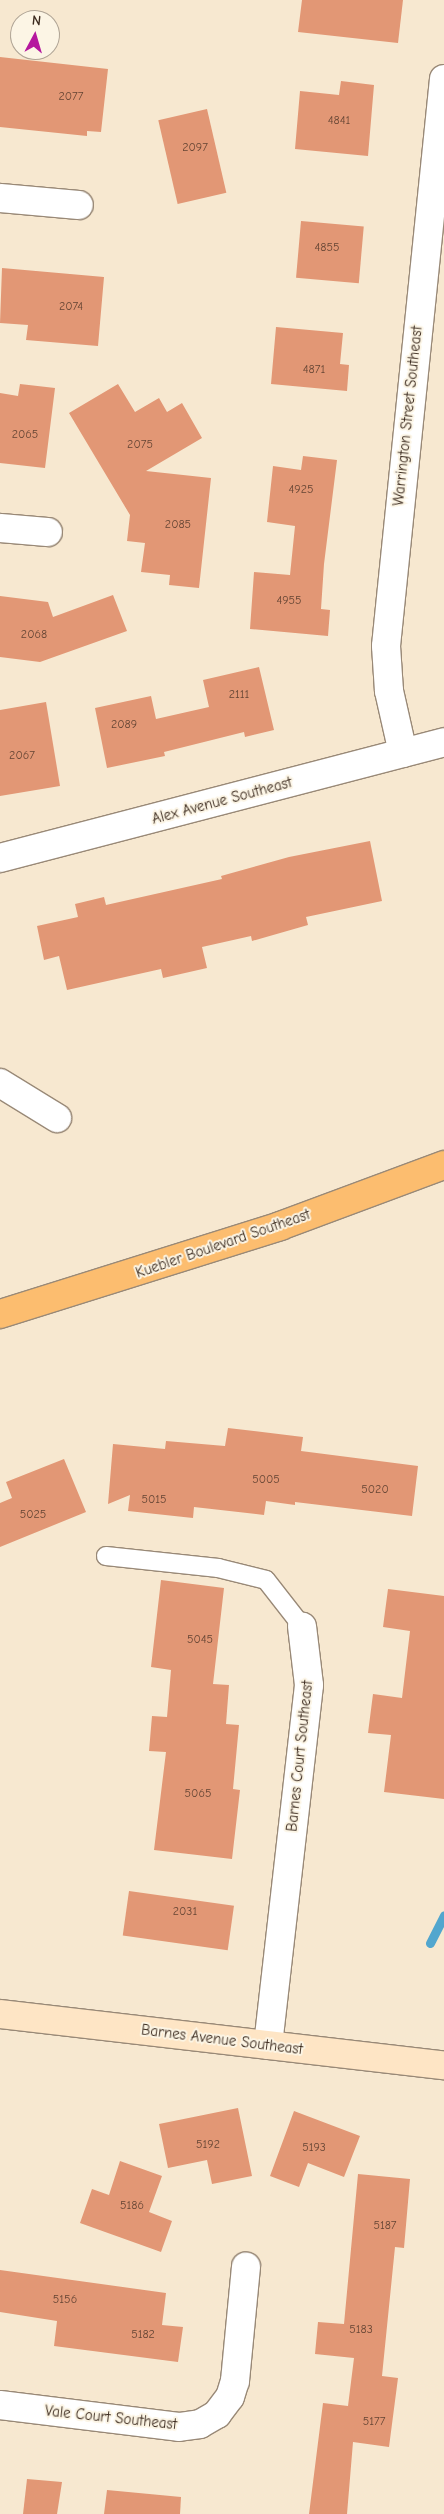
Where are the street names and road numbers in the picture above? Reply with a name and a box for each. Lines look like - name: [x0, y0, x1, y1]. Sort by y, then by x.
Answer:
- street label: Warrington Street Southeast: [390, 325, 426, 507]
- street label: Alex Avenue Southeast: [150, 774, 294, 828]
- street label: Kuebler Boulevard Southeast: [133, 1206, 313, 1282]
- street label: Barnes Court Southeast: [283, 1679, 317, 1833]
- street label: Barnes Avenue Southeast: [140, 2021, 304, 2059]
- street label: Vale Court Southeast: [44, 2402, 178, 2434]

